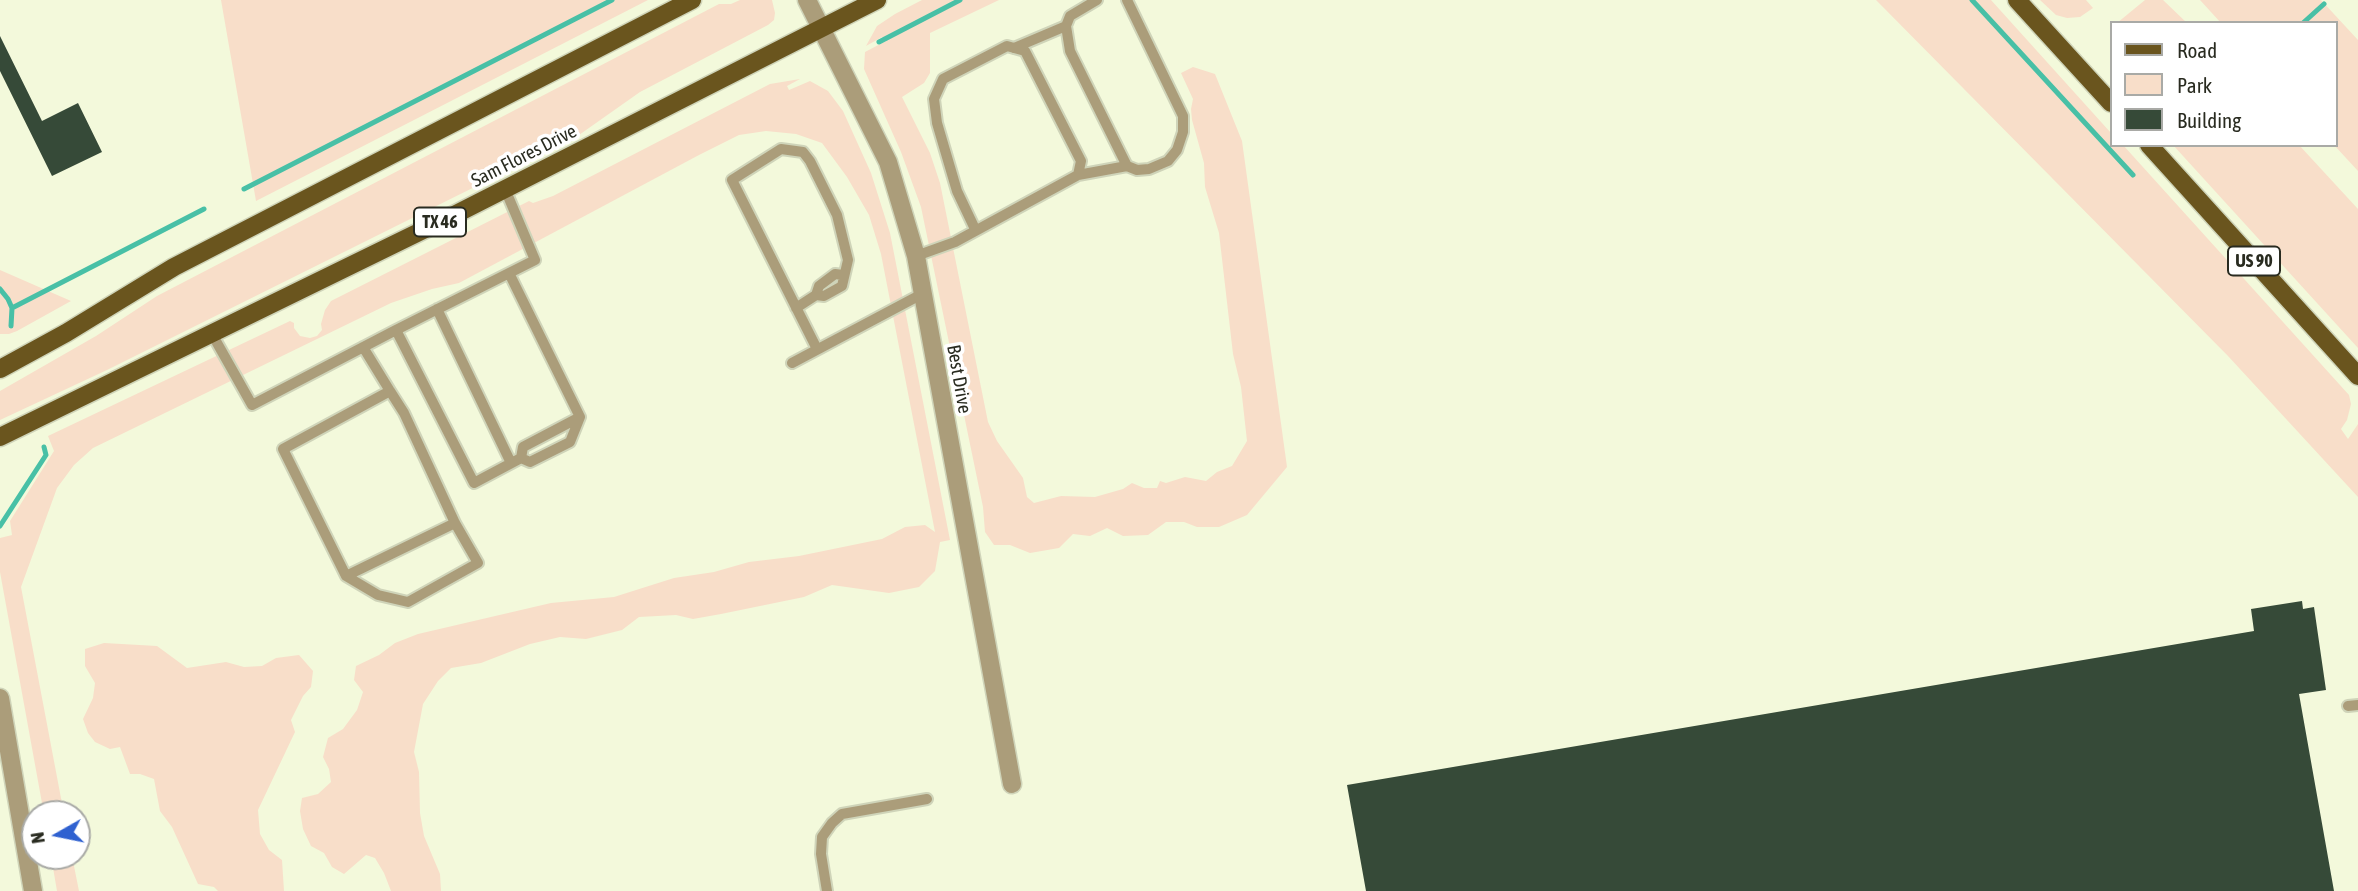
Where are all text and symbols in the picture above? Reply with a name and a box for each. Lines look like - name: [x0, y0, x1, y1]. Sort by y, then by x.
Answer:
- legend: [2110, 21, 2337, 147]
- text: Road: [2177, 38, 2217, 62]
- text: Park: [2177, 73, 2212, 97]
- text: Building: [2177, 108, 2241, 132]
- street label: Sam Flores Drive: [468, 120, 580, 192]
- road number: TX 46: [414, 208, 466, 236]
- road number: US 90: [2228, 246, 2280, 276]
- street label: Best Drive: [942, 343, 976, 415]
- north arrow: [21, 800, 91, 870]
- text: N: [25, 831, 49, 845]

